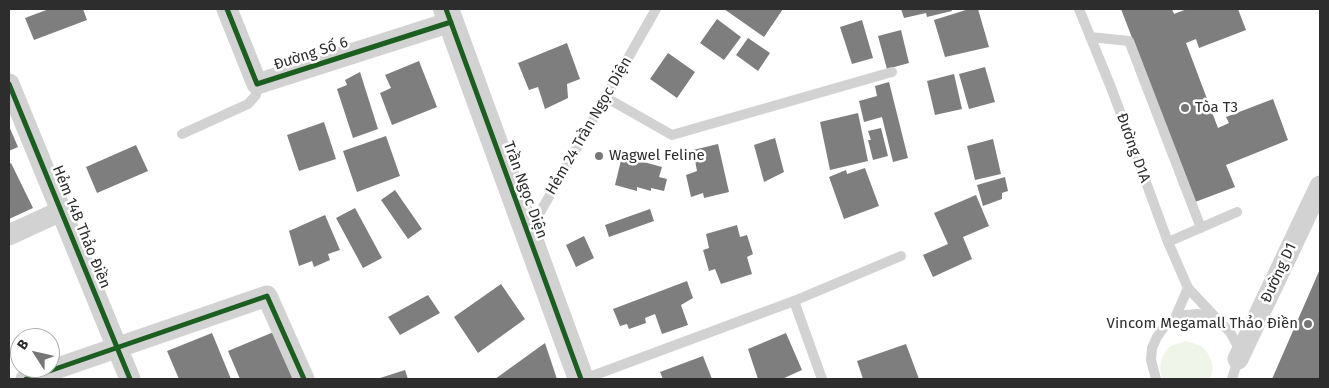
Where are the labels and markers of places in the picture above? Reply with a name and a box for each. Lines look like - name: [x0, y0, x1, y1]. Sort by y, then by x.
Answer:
- place label: Tòa T3: [1195, 99, 1238, 117]
- marker: Tòa T3: [1179, 102, 1191, 114]
- place label: Wagwel Feline: [609, 147, 705, 165]
- marker: Wagwel Feline: [593, 150, 605, 162]
- place label: Vincom Megamall Thảo Điền: [1107, 315, 1298, 333]
- marker: Vincom Megamall Thảo Điền: [1302, 318, 1314, 330]

